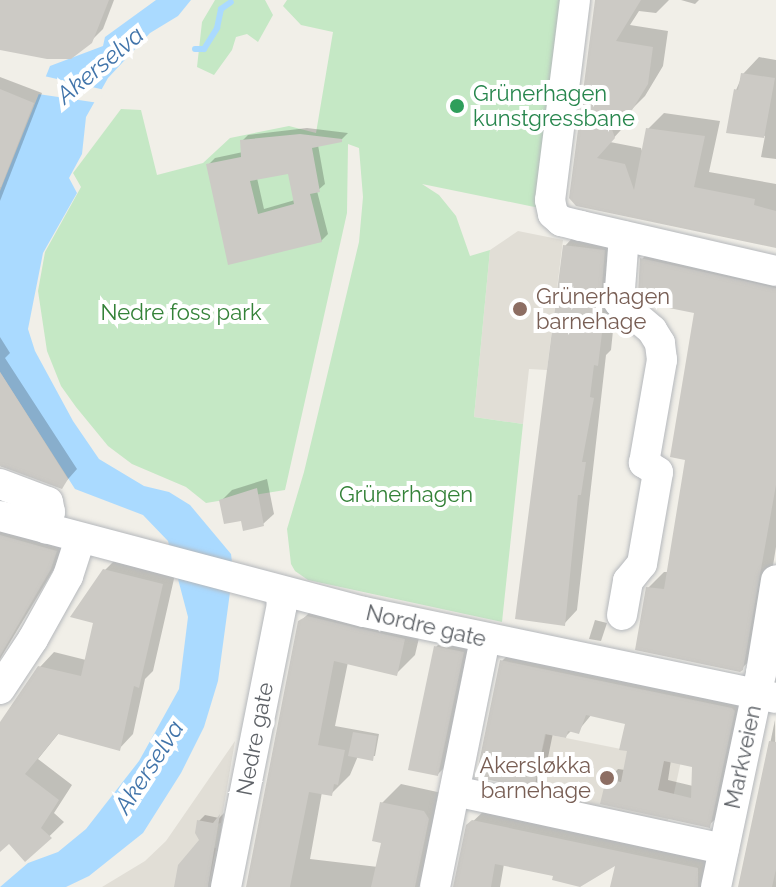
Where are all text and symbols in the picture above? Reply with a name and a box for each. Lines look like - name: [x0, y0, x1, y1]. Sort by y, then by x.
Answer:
- water label: Akerselva: [50, 20, 150, 110]
- place label: Grünerhagen kunstgressbane: [473, 80, 635, 132]
- marker: Grünerhagen kunstgressbane: [448, 97, 466, 115]
- place label: Grünerhagen barnehage: [536, 283, 670, 334]
- park label: Nedre foss park: [100, 300, 262, 326]
- marker: Grünerhagen barnehage: [511, 300, 529, 318]
- park label: Grünerhagen: [339, 482, 473, 508]
- street label: Nordre gate: [363, 599, 489, 653]
- street label: Nedre gate: [231, 680, 279, 798]
- street label: Markveien: [719, 703, 767, 811]
- water label: Akerselva: [108, 715, 190, 819]
- place label: Akersløkka barnehage: [479, 752, 591, 804]
- marker: Akersløkka barnehage: [598, 769, 616, 787]

